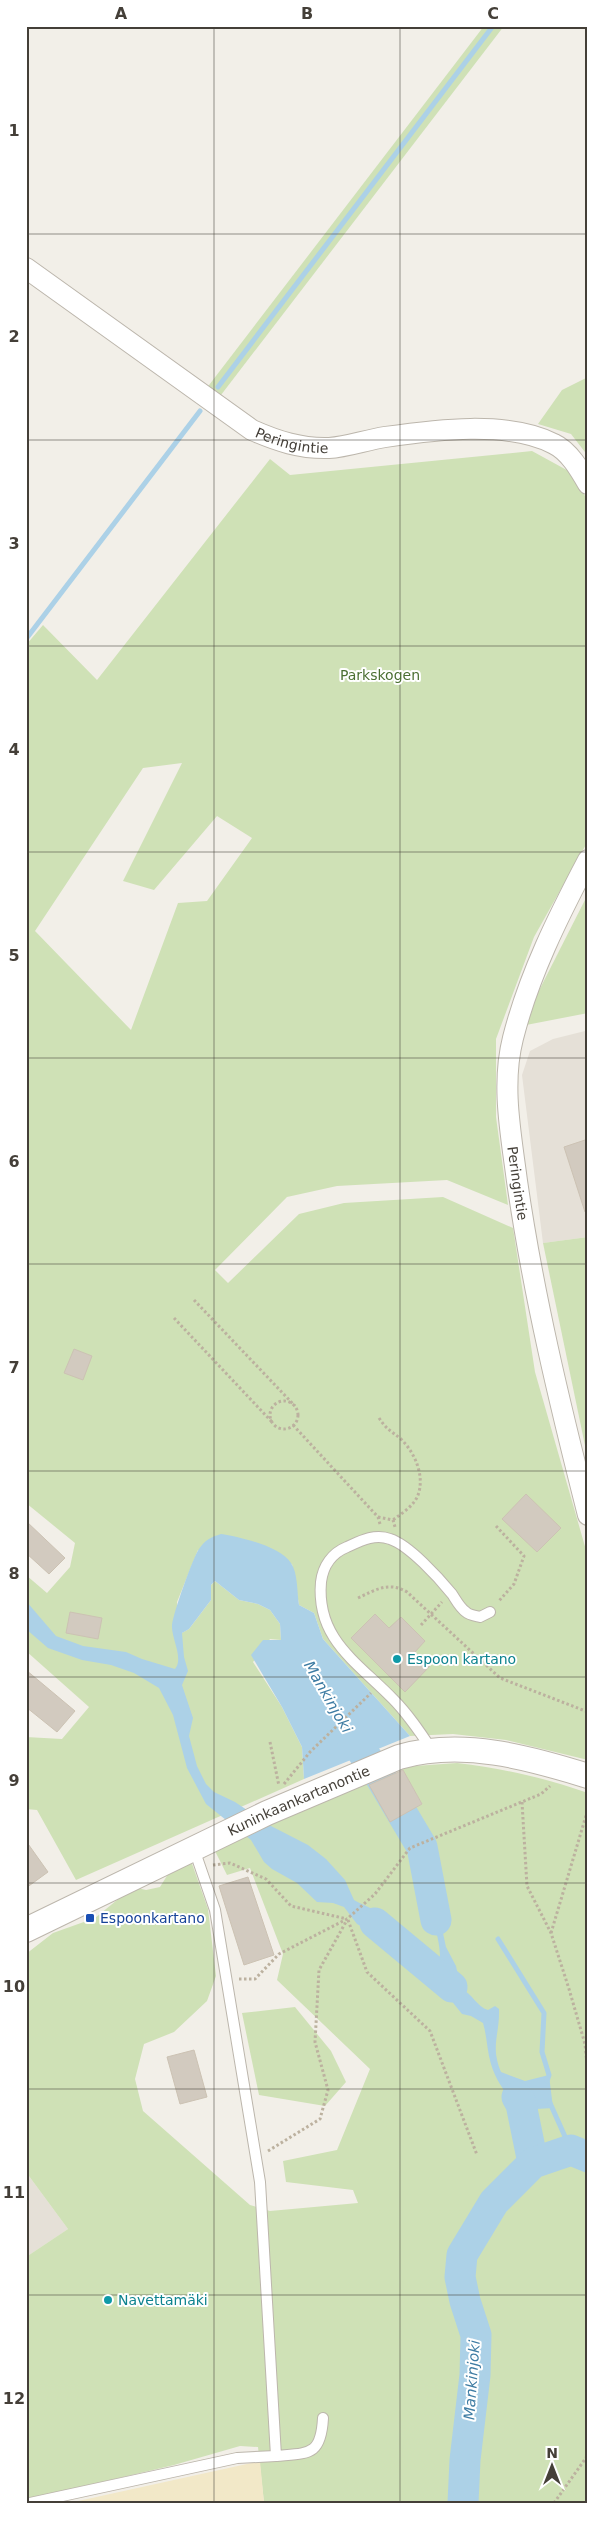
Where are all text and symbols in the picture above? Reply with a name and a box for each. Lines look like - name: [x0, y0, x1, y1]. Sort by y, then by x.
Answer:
- text: A: [115, 4, 128, 23]
- text: B: [301, 4, 313, 23]
- text: C: [487, 4, 499, 23]
- text: 1: [8, 121, 20, 140]
- text: 2: [8, 327, 20, 346]
- street label: Peringintie: [253, 424, 329, 456]
- text: 3: [8, 534, 20, 553]
- park label: Parkskogen: [340, 667, 420, 683]
- text: 4: [8, 740, 20, 759]
- text: 5: [8, 946, 20, 965]
- street label: Peringintie: [504, 1145, 531, 1222]
- text: 6: [8, 1152, 20, 1171]
- text: 7: [8, 1358, 20, 1377]
- text: 8: [8, 1564, 20, 1583]
- place label: Espoon kartano: [407, 1651, 516, 1667]
- marker: Espoon kartano: [391, 1653, 403, 1665]
- water label: Mankinjoki: [300, 1658, 356, 1737]
- street label: Kuninkaankartanontie: [225, 1762, 372, 1839]
- text: 9: [8, 1771, 20, 1790]
- place label: Espoonkartano: [100, 1910, 205, 1926]
- marker: Espoonkartano: [84, 1912, 96, 1924]
- text: 10: [3, 1977, 25, 1996]
- text: 11: [3, 2183, 25, 2202]
- place label: Navettamäki: [118, 2292, 208, 2308]
- marker: Navettamäki: [102, 2294, 114, 2306]
- water label: Mankinjoki: [460, 2339, 484, 2421]
- text: 12: [3, 2389, 25, 2408]
- north arrow: [526, 2442, 576, 2492]
- text: N: [546, 2445, 558, 2461]

